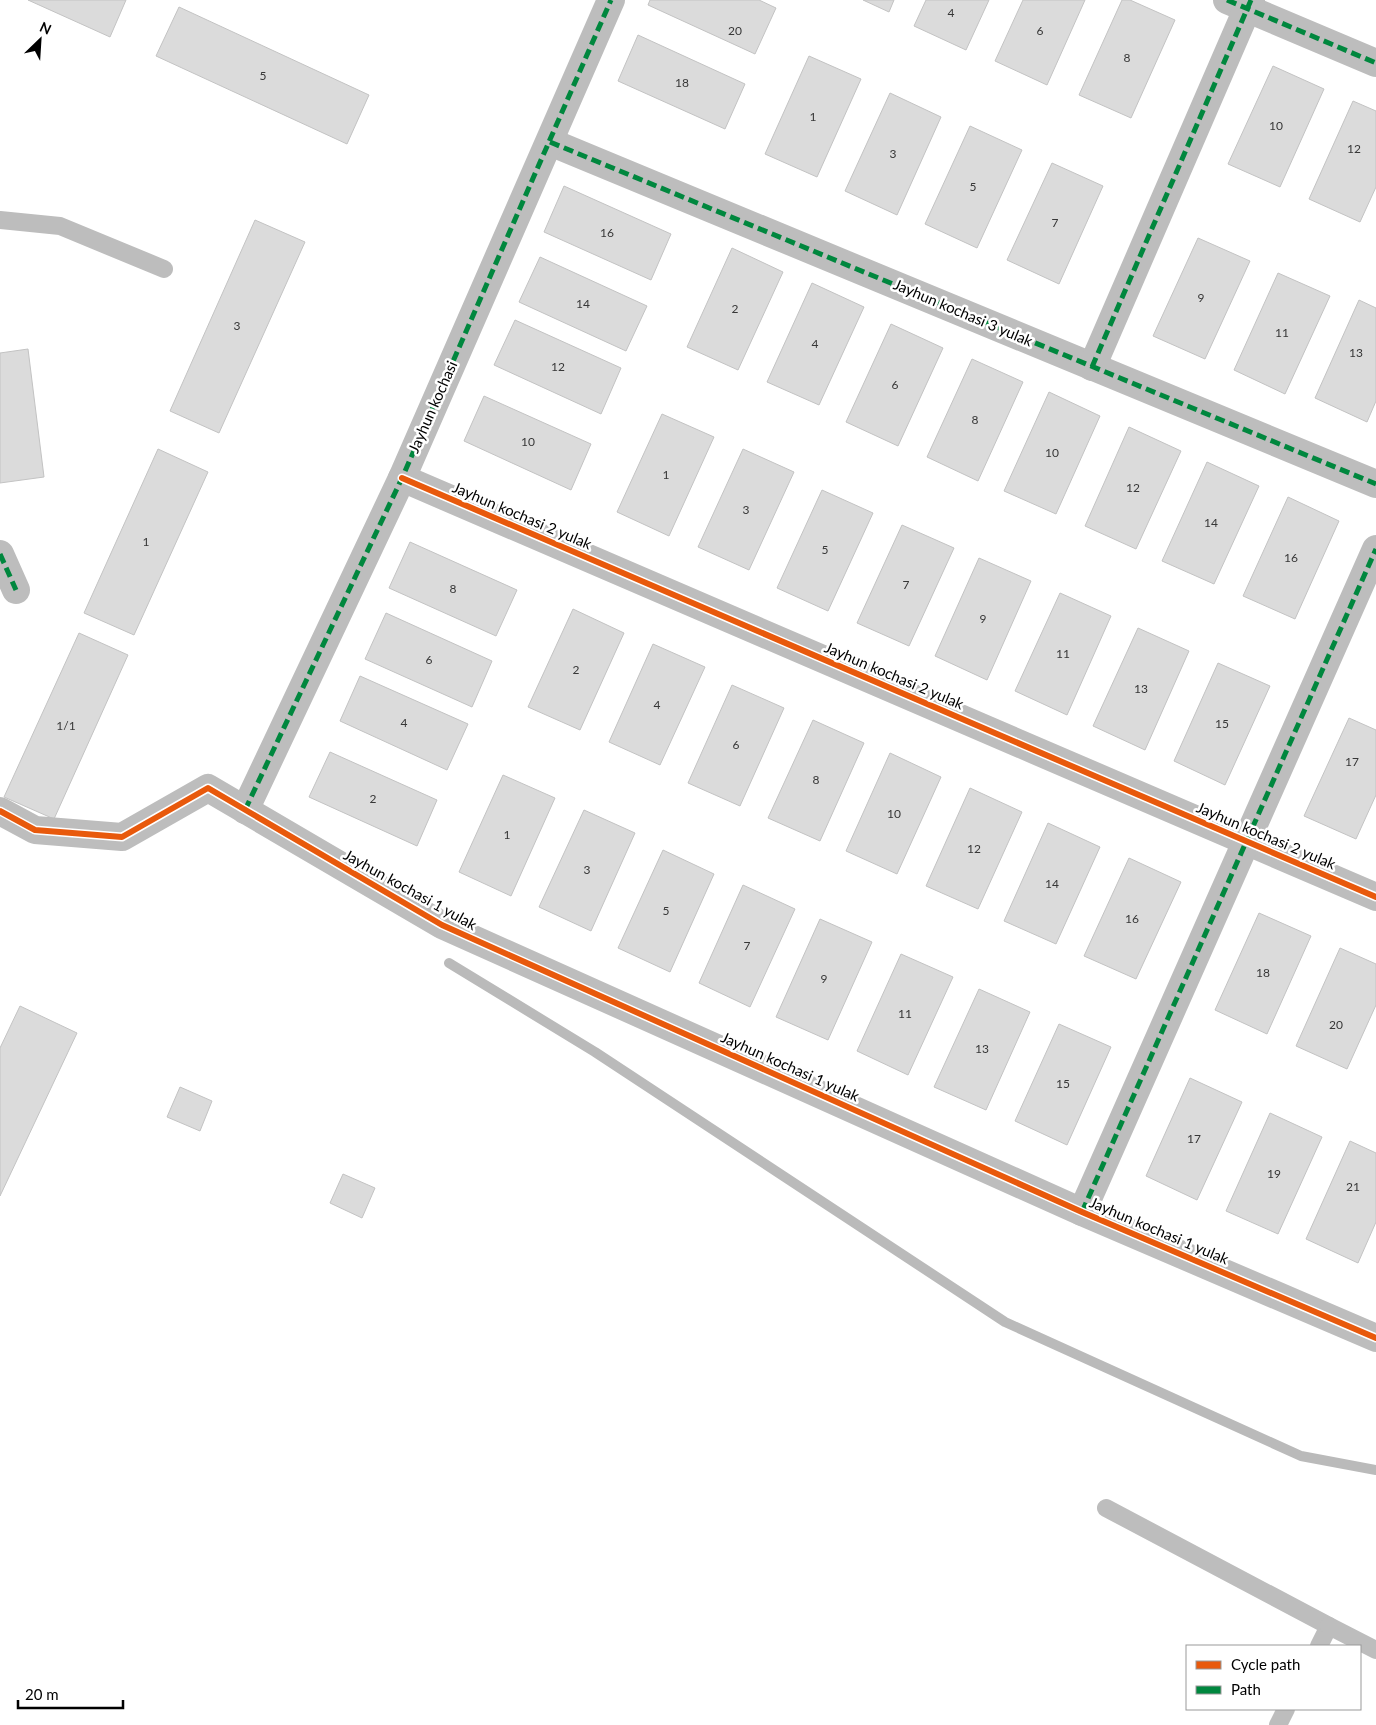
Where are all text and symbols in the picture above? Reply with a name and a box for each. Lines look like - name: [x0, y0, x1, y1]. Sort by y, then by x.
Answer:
- house number: 4: [948, 5, 955, 20]
- north arrow: [15, 15, 65, 65]
- text: N: [37, 18, 54, 38]
- house number: 20: [728, 23, 742, 38]
- house number: 6: [1037, 23, 1044, 38]
- house number: 8: [1124, 50, 1131, 65]
- house number: 5: [260, 68, 267, 83]
- house number: 18: [675, 75, 689, 90]
- house number: 1: [810, 109, 817, 124]
- house number: 10: [1269, 118, 1283, 133]
- house number: 12: [1347, 141, 1361, 156]
- house number: 3: [890, 146, 897, 161]
- house number: 5: [970, 179, 977, 194]
- house number: 7: [1052, 215, 1059, 230]
- house number: 16: [600, 225, 614, 240]
- street label: Jayhun kochasi 3 yulak: [891, 275, 1036, 350]
- house number: 9: [1198, 290, 1205, 305]
- house number: 14: [576, 296, 590, 311]
- house number: 2: [732, 301, 739, 316]
- house number: 3: [234, 318, 241, 333]
- house number: 11: [1275, 325, 1289, 340]
- house number: 4: [812, 336, 819, 351]
- house number: 13: [1349, 345, 1363, 360]
- street label: Jayhun kochasi: [404, 358, 460, 455]
- house number: 12: [551, 359, 565, 374]
- house number: 6: [892, 377, 899, 392]
- house number: 8: [972, 412, 979, 427]
- house number: 10: [521, 434, 535, 449]
- house number: 10: [1045, 445, 1059, 460]
- house number: 1: [663, 467, 670, 482]
- street label: Jayhun kochasi 2 yulak: [450, 478, 595, 553]
- house number: 12: [1126, 480, 1140, 495]
- house number: 3: [743, 502, 750, 517]
- house number: 14: [1204, 515, 1218, 530]
- house number: 1: [143, 534, 150, 549]
- house number: 5: [822, 542, 829, 557]
- house number: 16: [1284, 550, 1298, 565]
- house number: 7: [903, 577, 910, 592]
- house number: 8: [450, 581, 457, 596]
- house number: 9: [980, 611, 987, 626]
- street label: Jayhun kochasi 2 yulak: [822, 638, 967, 713]
- house number: 11: [1056, 646, 1070, 661]
- house number: 6: [426, 652, 433, 667]
- house number: 2: [573, 662, 580, 677]
- house number: 13: [1134, 681, 1148, 696]
- house number: 4: [654, 697, 661, 712]
- house number: 4: [401, 715, 408, 730]
- house number: 15: [1215, 716, 1229, 731]
- house number: 1/1: [56, 718, 76, 733]
- house number: 6: [733, 737, 740, 752]
- house number: 17: [1345, 754, 1359, 769]
- house number: 8: [813, 772, 820, 787]
- house number: 2: [370, 791, 377, 806]
- street label: Jayhun kochasi 2 yulak: [1194, 798, 1339, 873]
- house number: 10: [887, 806, 901, 821]
- house number: 1: [504, 827, 511, 842]
- house number: 12: [967, 841, 981, 856]
- street label: Jayhun kochasi 1 yulak: [341, 845, 481, 933]
- house number: 3: [584, 862, 591, 877]
- house number: 14: [1045, 876, 1059, 891]
- house number: 5: [663, 903, 670, 918]
- house number: 16: [1125, 911, 1139, 926]
- house number: 7: [744, 938, 751, 953]
- house number: 18: [1256, 965, 1270, 980]
- house number: 9: [821, 971, 828, 986]
- house number: 11: [898, 1006, 912, 1021]
- house number: 20: [1329, 1017, 1343, 1032]
- street label: Jayhun kochasi 1 yulak: [718, 1027, 863, 1105]
- house number: 13: [975, 1041, 989, 1056]
- house number: 15: [1056, 1076, 1070, 1091]
- house number: 17: [1187, 1131, 1201, 1146]
- house number: 19: [1267, 1166, 1281, 1181]
- house number: 21: [1346, 1179, 1360, 1194]
- street label: Jayhun kochasi 1 yulak: [1087, 1193, 1232, 1268]
- legend: [1186, 1645, 1361, 1710]
- text: Cycle path: [1231, 1655, 1300, 1673]
- scale bar: [18, 1678, 122, 1710]
- text: Path: [1231, 1680, 1261, 1698]
- text: 20 m: [25, 1685, 59, 1703]

